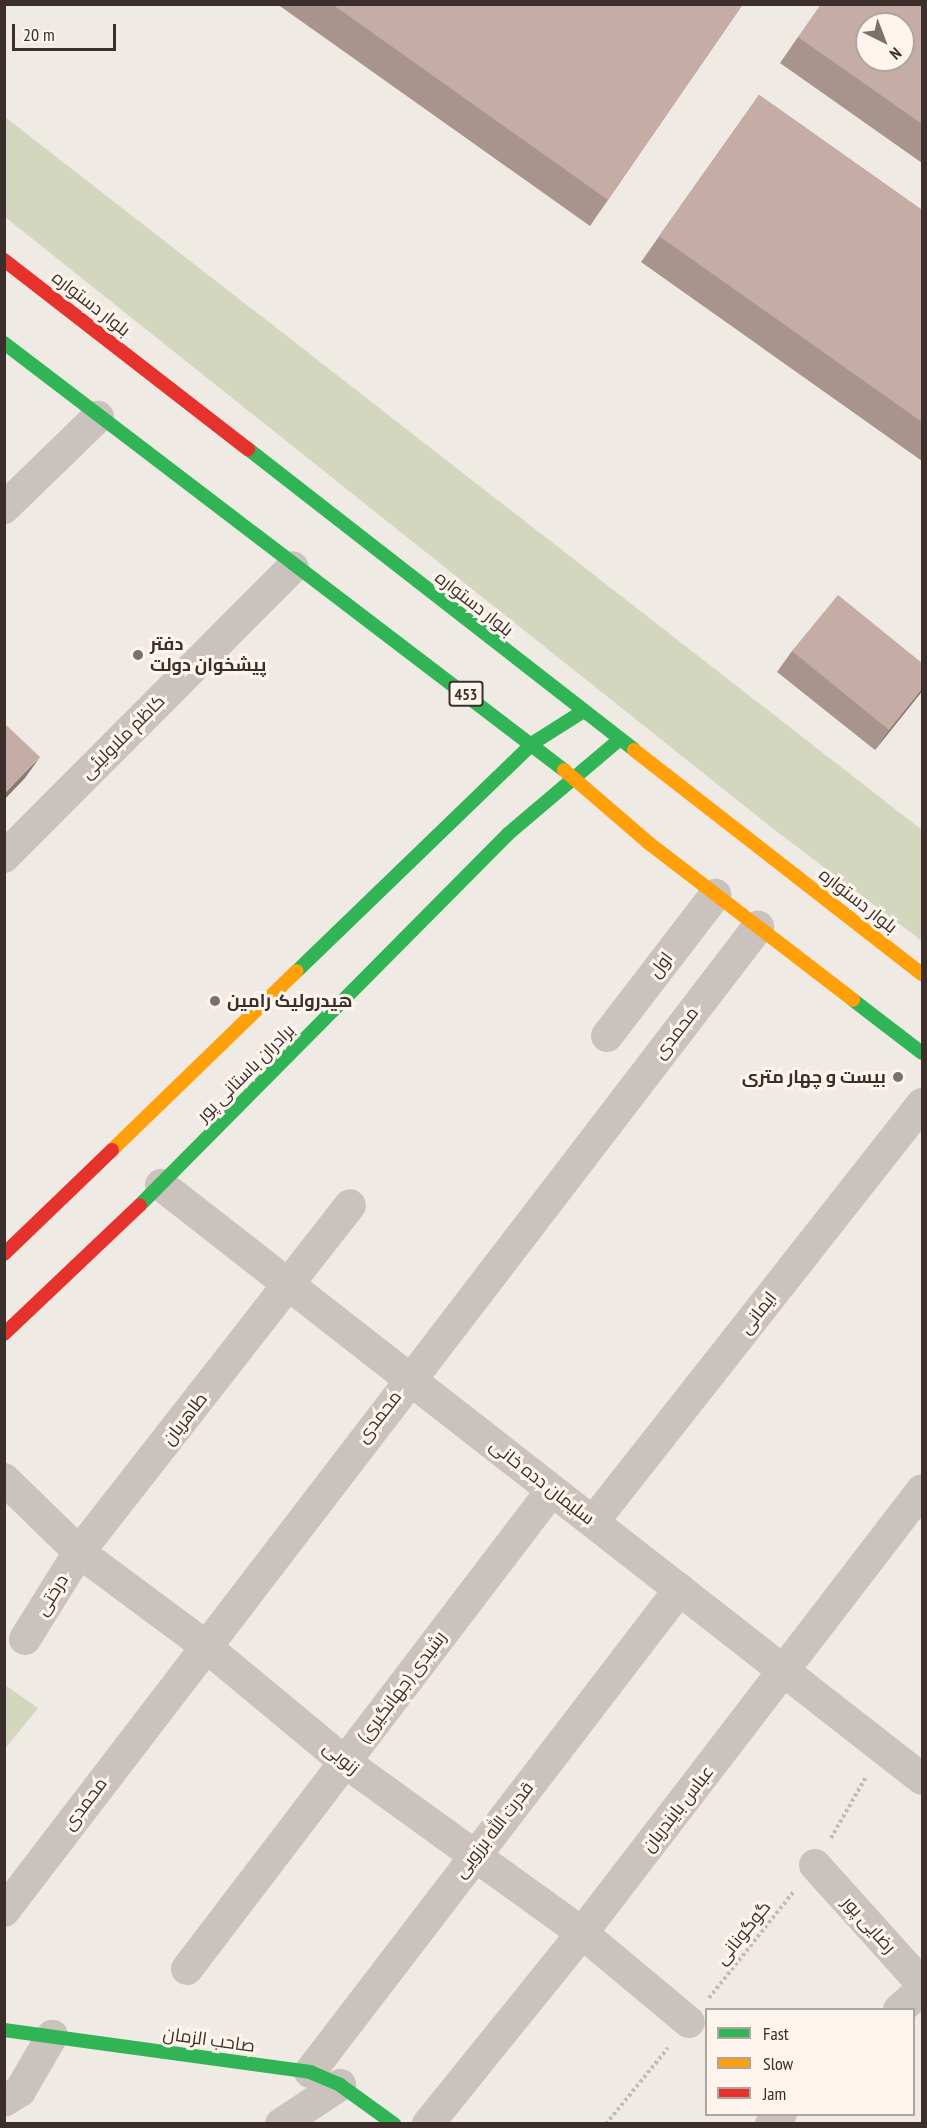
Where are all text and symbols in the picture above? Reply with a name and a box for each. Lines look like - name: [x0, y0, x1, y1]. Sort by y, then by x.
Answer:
- scale bar: [15, 12, 118, 50]
- north arrow: [855, 12, 915, 72]
- text: 20 m: [23, 23, 55, 46]
- text: N: [886, 44, 906, 64]
- street label: بلوار دستواره: [48, 267, 134, 341]
- street label: بلوار دستواره: [431, 567, 517, 641]
- place label: دفتر پیشخوان دولت: [150, 634, 266, 676]
- marker: دفتر پیشخوان دولت: [131, 648, 145, 662]
- road number: 453: [448, 681, 484, 707]
- street label: کاظم ملاولیئی: [76, 690, 170, 784]
- street label: بلوار دستواره: [815, 864, 901, 938]
- street label: اول: [644, 948, 678, 982]
- place label: هیدرولیک رامین: [227, 990, 352, 1012]
- marker: هیدرولیک رامین: [208, 994, 222, 1008]
- street label: محمدی: [649, 1003, 703, 1063]
- street label: برادران باستانی پور: [193, 1020, 299, 1126]
- place label: بیست و چهار متری: [742, 1066, 886, 1088]
- marker: بیست و چهار متری: [891, 1070, 905, 1084]
- street label: ایمانی: [735, 1288, 781, 1338]
- street label: محمدی: [352, 1387, 406, 1447]
- street label: طاهریان: [158, 1389, 212, 1449]
- street label: سلیمان دده خانی: [485, 1434, 599, 1530]
- street label: درختی: [31, 1570, 73, 1620]
- street label: رشیدی (جهانگیری): [353, 1627, 451, 1747]
- street label: زنوبی: [318, 1737, 364, 1779]
- street label: عباس بایندریان: [638, 1762, 718, 1856]
- street label: محمدی: [58, 1773, 112, 1835]
- street label: قدرت الله برزویی: [450, 1777, 538, 1883]
- street label: رضایی پور: [838, 1892, 900, 1958]
- street label: گوگونانی: [711, 1897, 775, 1969]
- legend: [705, 2008, 915, 2116]
- text: Fast: [763, 2022, 789, 2045]
- street label: صاحب الزمان: [162, 2023, 256, 2057]
- text: Slow: [763, 2052, 793, 2075]
- text: Jam: [763, 2082, 786, 2105]

